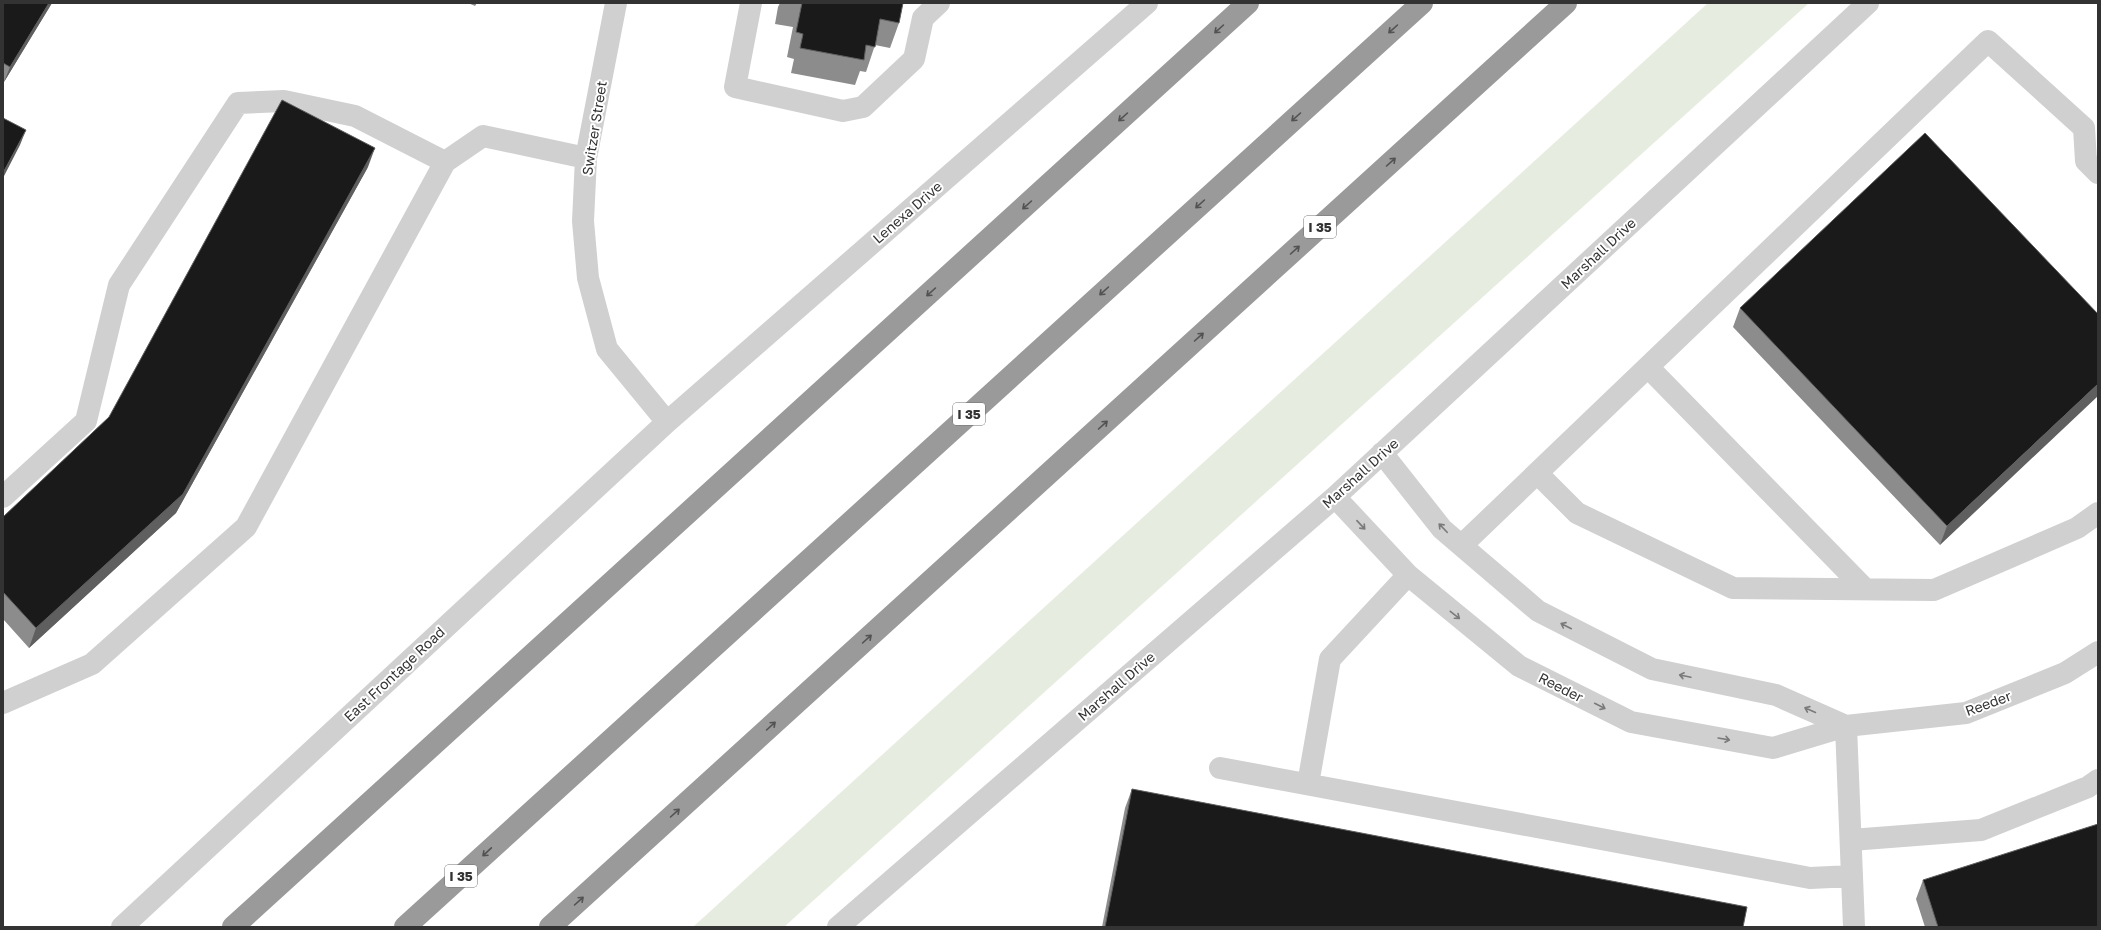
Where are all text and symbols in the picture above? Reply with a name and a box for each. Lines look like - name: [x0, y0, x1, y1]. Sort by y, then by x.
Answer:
- one-way arrow: [1214, 25, 1224, 34]
- one-way arrow: [1387, 25, 1398, 34]
- street label: Switzer Street: [578, 80, 610, 176]
- one-way arrow: [1118, 112, 1128, 122]
- one-way arrow: [1291, 112, 1302, 121]
- one-way arrow: [1386, 158, 1396, 167]
- street label: Lenexa Drive: [869, 177, 945, 247]
- one-way arrow: [1195, 199, 1205, 209]
- one-way arrow: [1022, 200, 1032, 209]
- street label: Marshall Drive: [1557, 214, 1639, 292]
- road number: I 35: [1304, 216, 1336, 238]
- one-way arrow: [1290, 245, 1300, 254]
- one-way arrow: [1099, 287, 1109, 296]
- one-way arrow: [926, 288, 936, 297]
- one-way arrow: [1194, 333, 1204, 342]
- road number: I 35: [953, 403, 985, 425]
- one-way arrow: [1098, 420, 1108, 429]
- street label: Marshall Drive: [1318, 434, 1402, 512]
- one-way arrow: [1356, 520, 1366, 530]
- one-way arrow: [1438, 523, 1448, 533]
- one-way arrow: [1449, 610, 1460, 619]
- one-way arrow: [1560, 621, 1572, 629]
- street label: East Frontage Road: [340, 623, 448, 725]
- one-way arrow: [862, 634, 873, 643]
- street label: Marshall Drive: [1074, 648, 1158, 724]
- street label: Reeder: [1536, 669, 1587, 706]
- one-way arrow: [1679, 672, 1692, 680]
- street label: Reeder: [1963, 687, 2014, 719]
- one-way arrow: [1593, 703, 1605, 710]
- one-way arrow: [1804, 706, 1816, 713]
- one-way arrow: [766, 721, 776, 731]
- one-way arrow: [1717, 735, 1730, 743]
- one-way arrow: [670, 809, 680, 818]
- one-way arrow: [482, 847, 492, 857]
- road number: I 35: [445, 865, 477, 887]
- one-way arrow: [574, 896, 584, 905]

